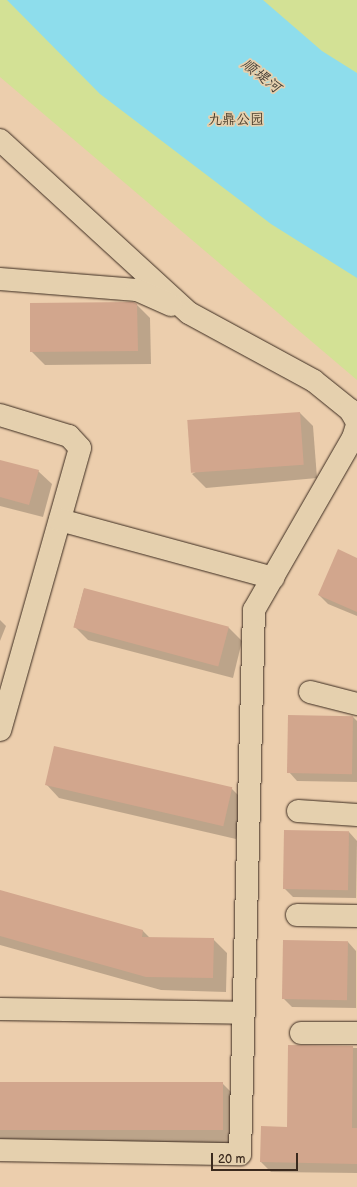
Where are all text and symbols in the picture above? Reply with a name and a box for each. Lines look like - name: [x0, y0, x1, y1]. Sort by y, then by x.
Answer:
- water label: 顺堤河: [238, 55, 284, 97]
- park label: 九鼎公园: [208, 112, 264, 128]
- scale bar: [213, 1145, 300, 1171]
- text: 20 m: [218, 1152, 245, 1167]

